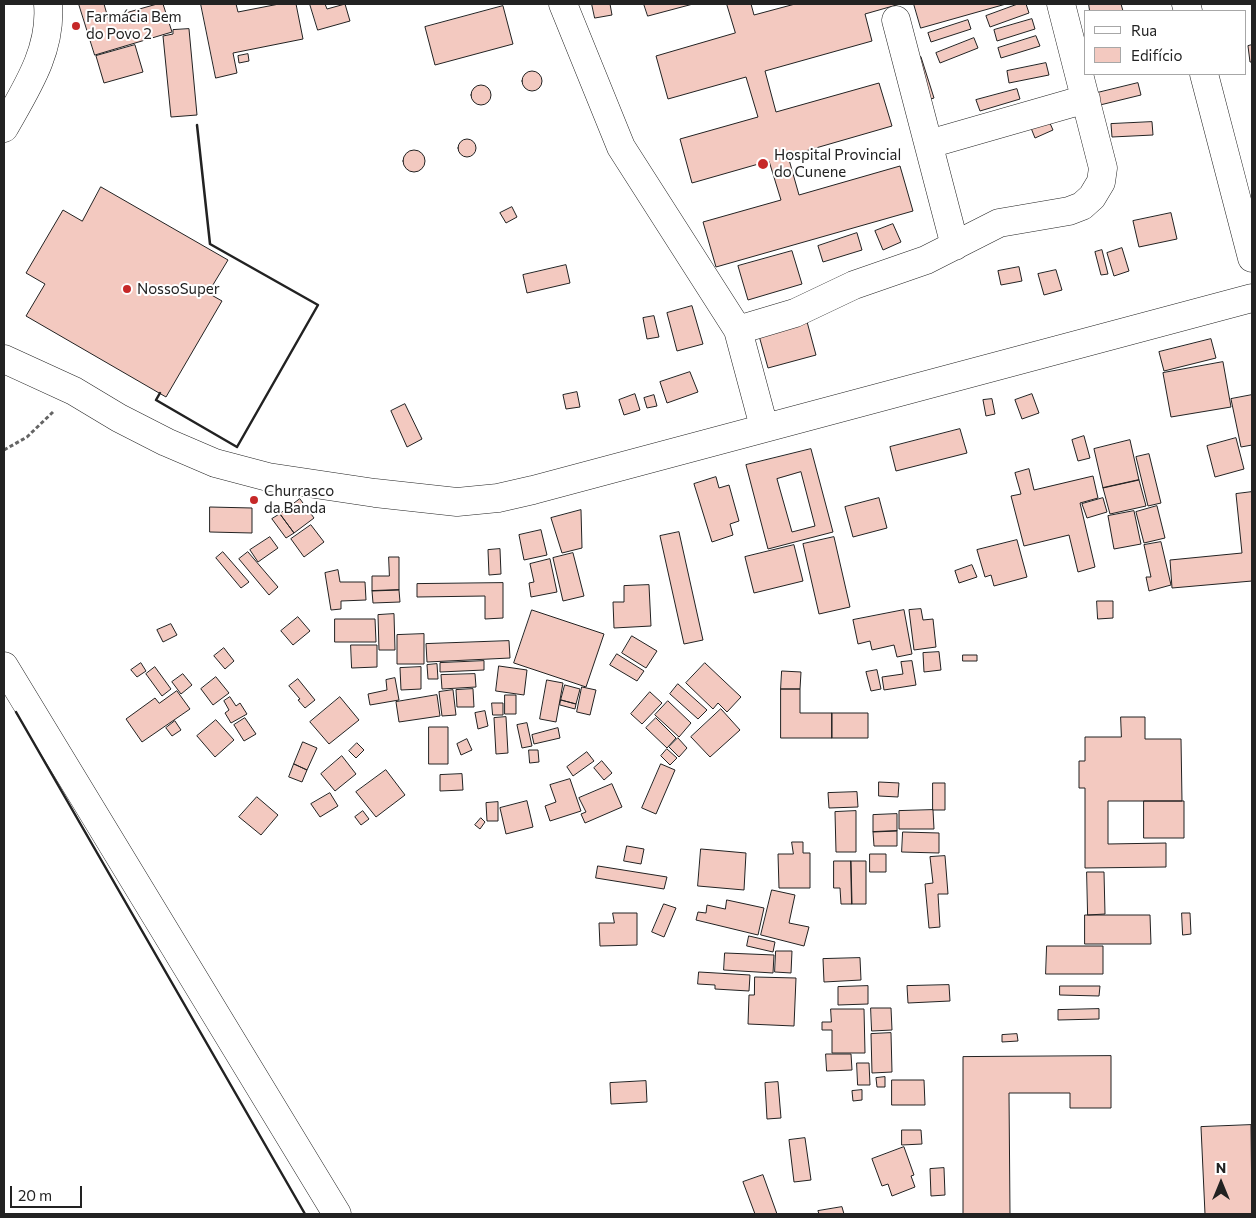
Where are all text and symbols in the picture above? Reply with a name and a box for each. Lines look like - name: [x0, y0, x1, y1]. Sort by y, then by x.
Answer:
- place label: Farmácia Bem do Povo 2: [86, 8, 182, 43]
- legend: [1084, 10, 1246, 75]
- marker: Farmácia Bem do Povo 2: [70, 20, 82, 32]
- text: Rua: [1131, 21, 1157, 39]
- text: Edifício: [1131, 46, 1182, 64]
- place label: Hospital Provincial do Cunene: [774, 146, 901, 181]
- marker: Hospital Provincial do Cunene: [756, 157, 770, 171]
- place label: NossoSuper: [137, 280, 220, 298]
- marker: NossoSuper: [121, 283, 133, 295]
- place label: Churrasco da Banda: [264, 482, 334, 517]
- marker: Churrasco da Banda: [248, 494, 260, 506]
- north arrow: [1196, 1158, 1246, 1208]
- text: N: [1216, 1159, 1226, 1176]
- scale bar: [12, 1176, 85, 1208]
- text: 20 m: [18, 1186, 52, 1204]

